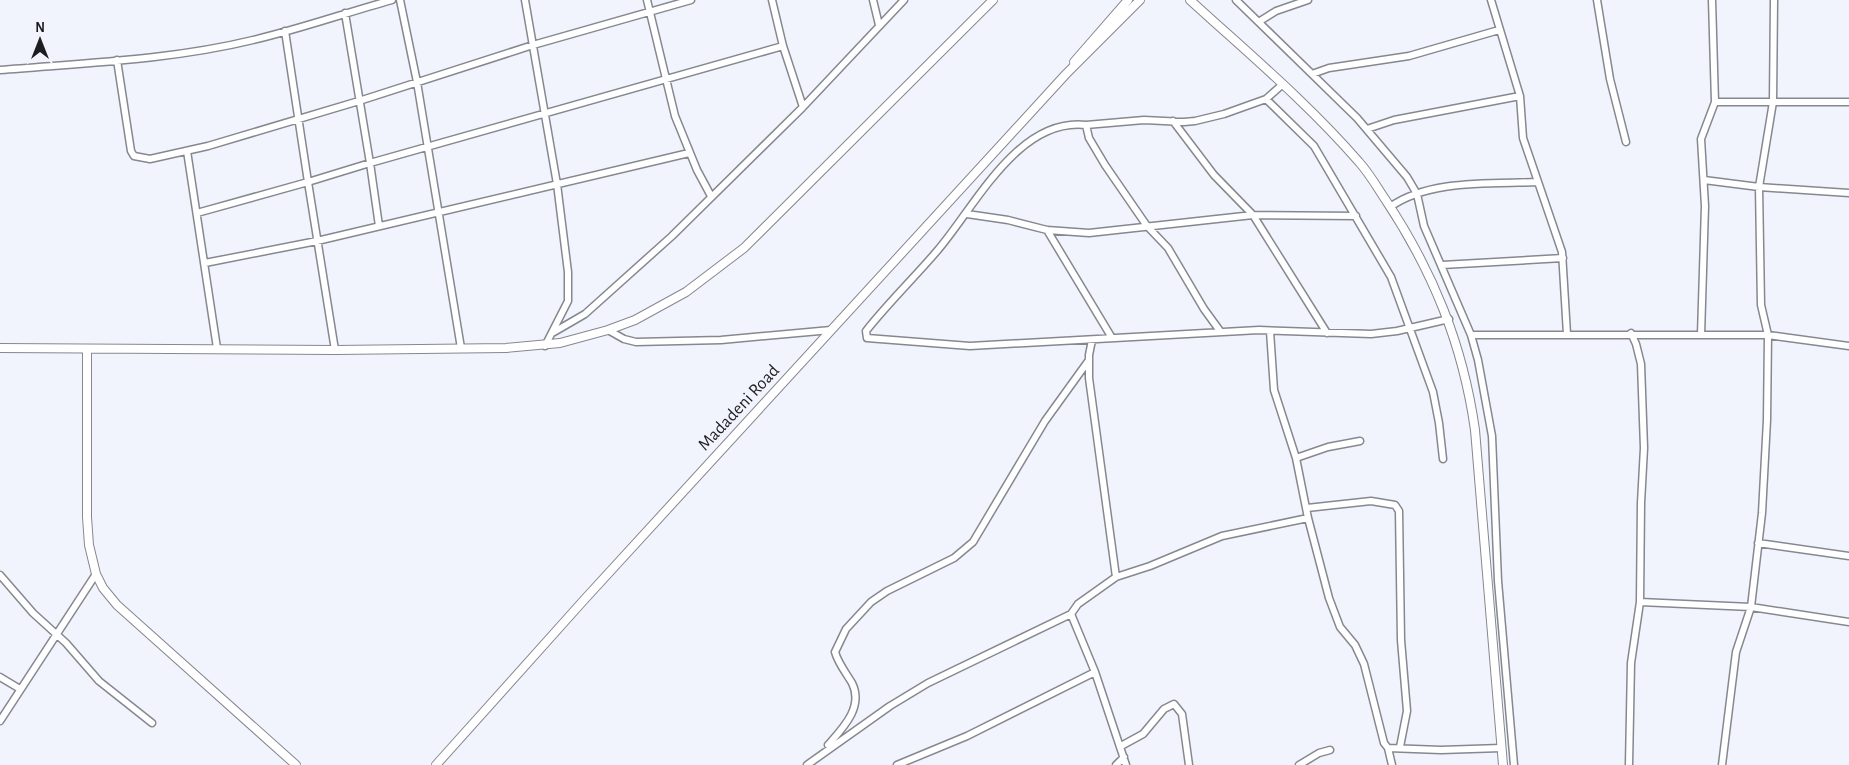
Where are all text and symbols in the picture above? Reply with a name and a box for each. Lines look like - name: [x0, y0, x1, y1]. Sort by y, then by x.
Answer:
- north arrow: [15, 15, 65, 65]
- text: N: [35, 21, 45, 35]
- street label: Madadeni Road: [695, 362, 783, 454]

